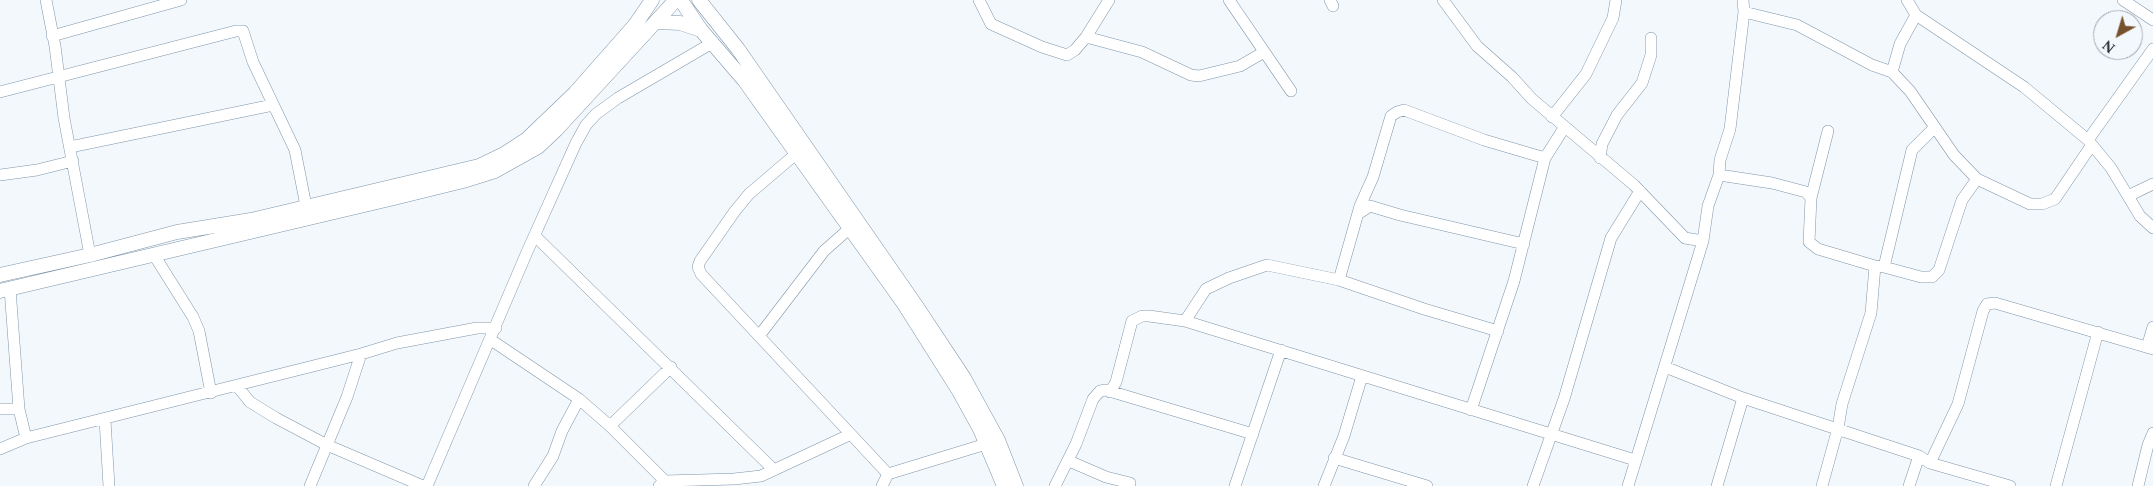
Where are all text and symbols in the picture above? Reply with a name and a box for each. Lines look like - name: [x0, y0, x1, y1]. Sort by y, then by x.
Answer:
- north arrow: [2093, 10, 2143, 60]
- text: N: [2098, 35, 2120, 58]

